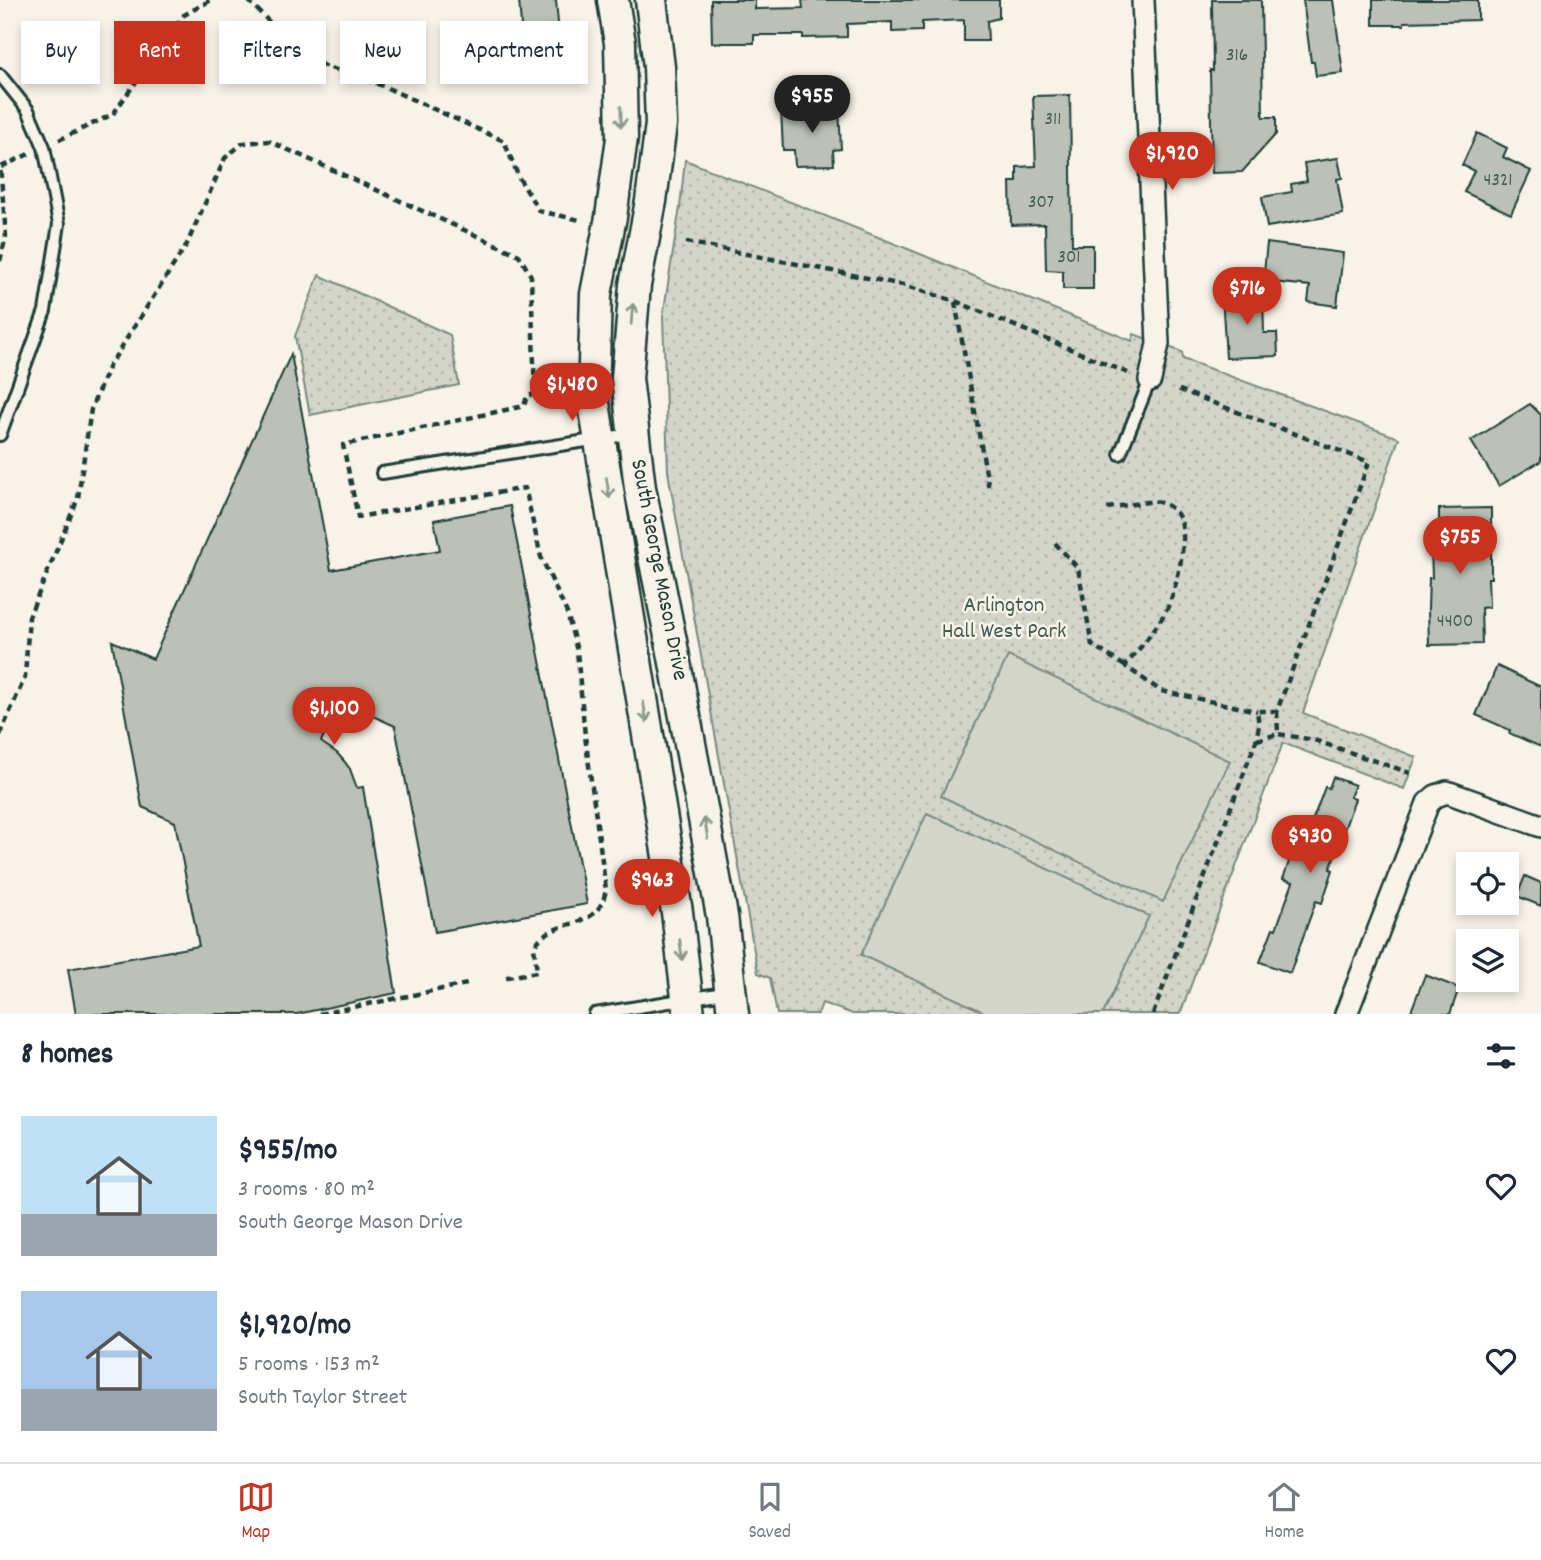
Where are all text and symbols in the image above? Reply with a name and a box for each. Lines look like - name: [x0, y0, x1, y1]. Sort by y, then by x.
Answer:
- chip: Buy: [21, 21, 100, 84]
- chip: Rent: [114, 21, 205, 84]
- chip: Filters: [219, 21, 326, 84]
- chip: New: [340, 21, 426, 84]
- chip: Apartment: [440, 21, 588, 84]
- house number: 316: [1226, 43, 1248, 70]
- pin: $955: [771, 76, 853, 135]
- text: $955: [790, 81, 834, 114]
- one-way arrow: [614, 105, 628, 128]
- house number: 311: [1045, 107, 1061, 134]
- pin: $1,920: [1115, 132, 1229, 192]
- text: $1,920: [1145, 138, 1199, 171]
- house number: 4321: [1484, 168, 1512, 195]
- house number: 307: [1028, 190, 1054, 217]
- house number: 301: [1058, 245, 1080, 272]
- pin: $716: [1206, 268, 1288, 327]
- text: $716: [1229, 273, 1265, 306]
- one-way arrow: [626, 303, 639, 326]
- pin: $1,480: [515, 364, 629, 423]
- text: $1,480: [546, 369, 598, 402]
- street label: South George Mason Drive: [620, 456, 696, 684]
- one-way arrow: [602, 476, 615, 499]
- pin: $755: [1419, 516, 1501, 576]
- text: $755: [1439, 522, 1481, 555]
- park label: Arlington Hall West Park: [942, 590, 1066, 649]
- house number: 4400: [1437, 609, 1473, 636]
- pin: $1,100: [277, 688, 391, 747]
- text: $1,100: [308, 693, 360, 726]
- one-way arrow: [639, 700, 652, 723]
- pin: $930: [1269, 816, 1351, 875]
- one-way arrow: [698, 817, 712, 840]
- text: $930: [1288, 821, 1332, 854]
- map controls: [1456, 852, 1519, 992]
- button: locate: [1456, 852, 1519, 915]
- pin: $963: [611, 860, 693, 919]
- text: $963: [630, 865, 674, 898]
- button: layers: [1456, 929, 1519, 992]
- one-way arrow: [675, 938, 688, 961]
- text: 8 homes: [21, 1035, 113, 1078]
- icon: filters: [1482, 1037, 1520, 1075]
- text: $955/mo: [238, 1131, 337, 1174]
- icon: home: [77, 1144, 161, 1228]
- icon: heart: [1482, 1167, 1520, 1205]
- text: 3 rooms · 80 m²: [238, 1174, 375, 1207]
- text: South George Mason Drive: [238, 1207, 463, 1240]
- text: $1,920/mo: [238, 1306, 351, 1349]
- icon: home: [77, 1319, 161, 1403]
- icon: heart: [1482, 1342, 1520, 1380]
- text: 5 rooms · 153 m²: [238, 1349, 380, 1382]
- text: South Taylor Street: [238, 1382, 407, 1415]
- tab: Map: [237, 1478, 275, 1547]
- tab: Saved: [748, 1478, 791, 1547]
- tab: Home: [1265, 1478, 1304, 1547]

